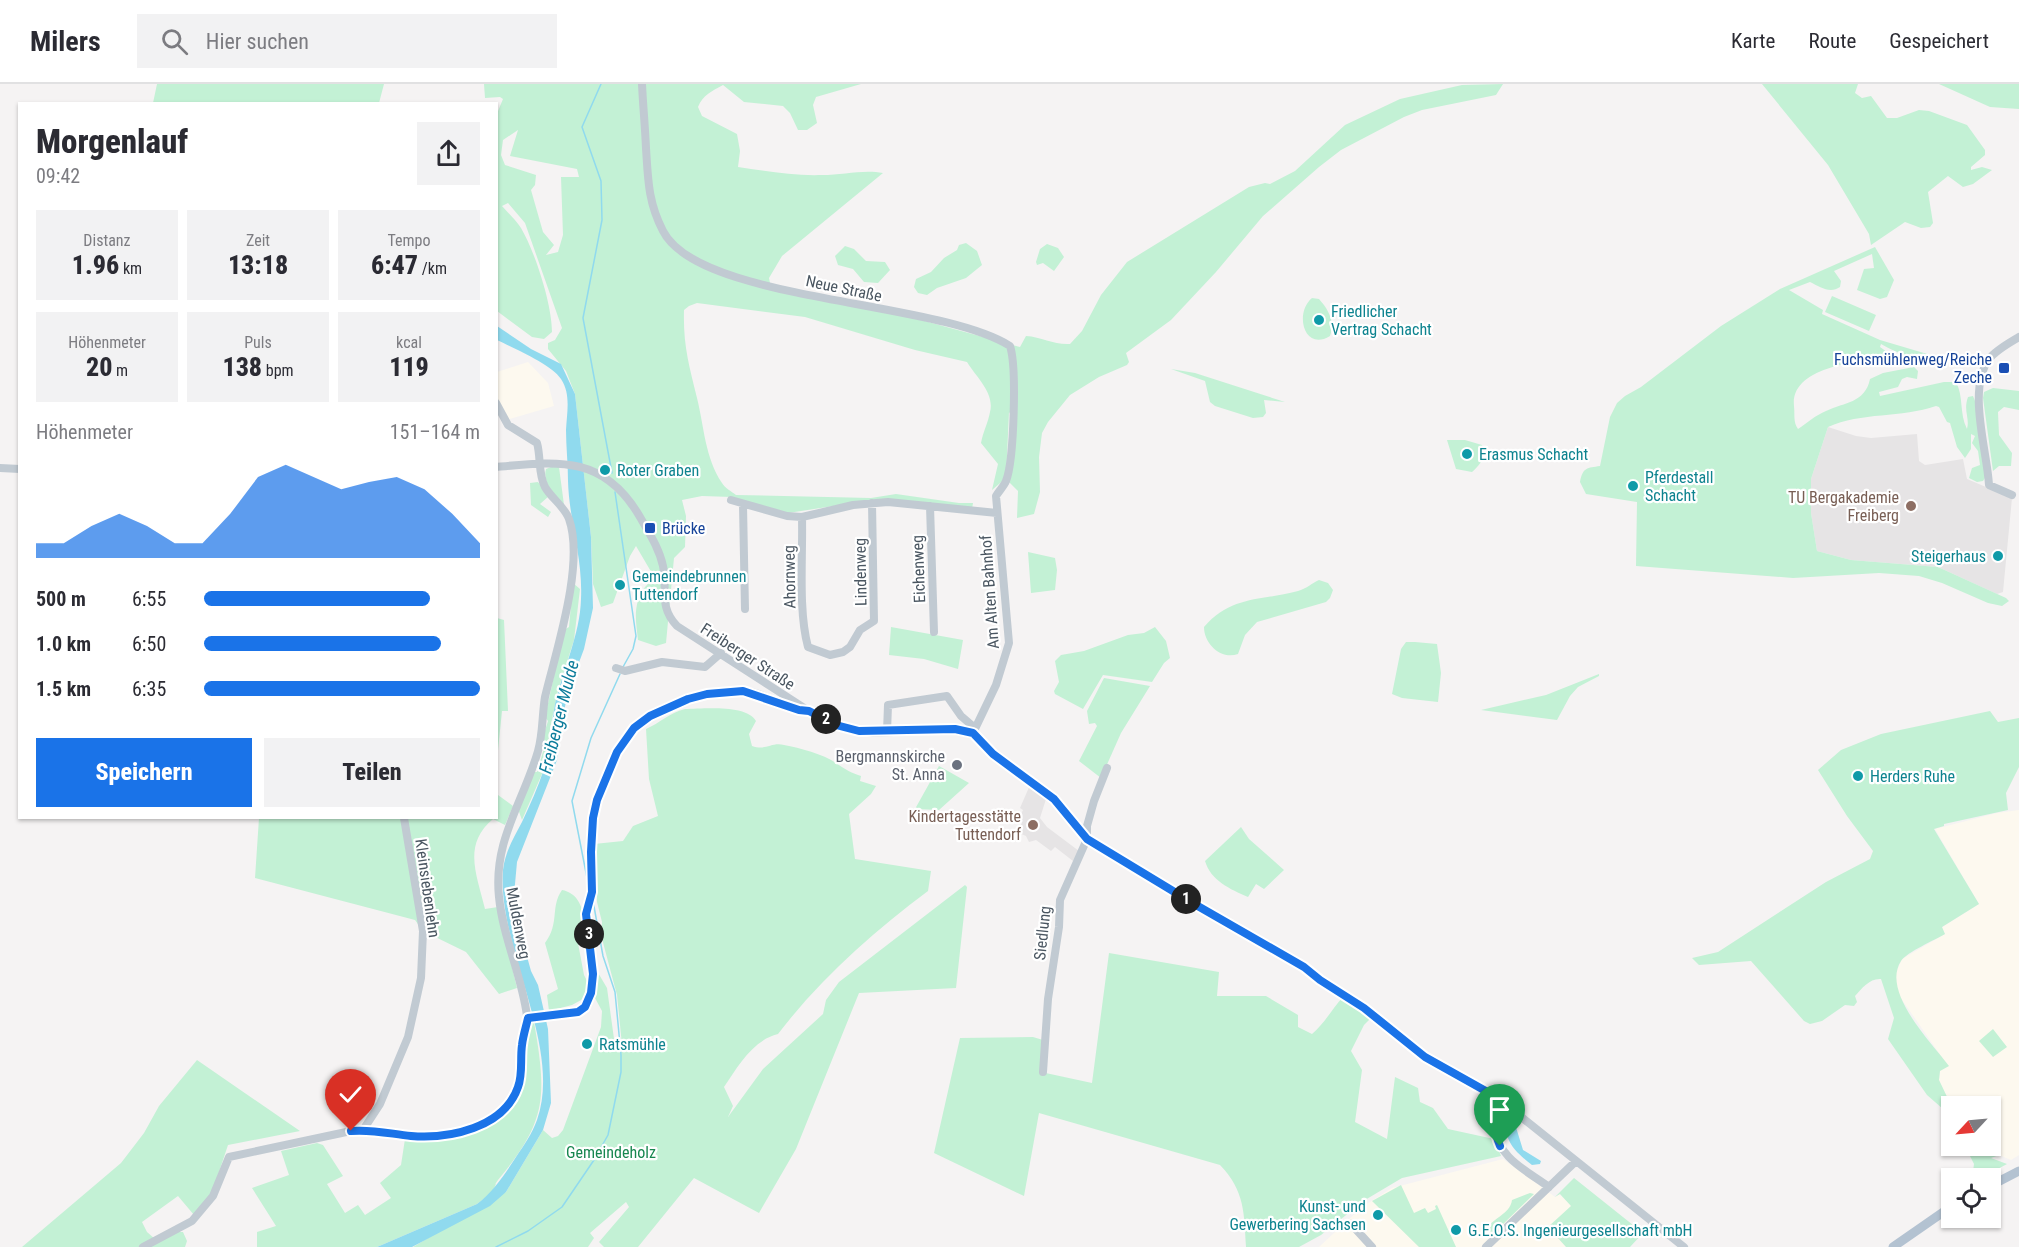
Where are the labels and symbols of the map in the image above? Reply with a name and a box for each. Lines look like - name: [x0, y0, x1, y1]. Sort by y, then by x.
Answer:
- street label: Neue Straße: [804, 271, 884, 306]
- place label: Friedlicher Vertrag Schacht: [1331, 302, 1432, 339]
- marker: Friedlicher Vertrag Schacht: [1312, 313, 1326, 327]
- place label: Fuchsmühlenweg/Reiche Zeche: [1834, 350, 1992, 387]
- marker: Fuchsmühlenweg/Reiche Zeche: [1997, 361, 2011, 375]
- place label: Erasmus Schacht: [1479, 445, 1588, 464]
- marker: Erasmus Schacht: [1460, 447, 1474, 461]
- place label: Roter Graben: [617, 461, 699, 480]
- marker: Roter Graben: [598, 463, 612, 477]
- place label: Pferdestall Schacht: [1645, 468, 1713, 505]
- marker: Pferdestall Schacht: [1626, 479, 1640, 493]
- place label: TU Bergakademie Freiberg: [1788, 488, 1899, 525]
- marker: TU Bergakademie Freiberg: [1904, 499, 1918, 513]
- place label: Brücke: [662, 519, 705, 538]
- marker: Brücke: [643, 521, 657, 535]
- street label: Am Alten Bahnhof: [976, 534, 1003, 650]
- street label: Eichenweg: [908, 535, 929, 603]
- street label: Lindenweg: [850, 538, 871, 606]
- street label: Ahornweg: [779, 545, 800, 609]
- place label: Steigerhaus: [1911, 547, 1986, 566]
- marker: Steigerhaus: [1991, 549, 2005, 563]
- place label: Gemeindebrunnen Tuttendorf: [632, 567, 747, 604]
- marker: Gemeindebrunnen Tuttendorf: [613, 578, 627, 592]
- street label: Freiberger Straße: [697, 619, 798, 694]
- water label: Freiberger Mulde: [534, 658, 583, 776]
- pin: 2: [811, 704, 841, 734]
- place label: Bergmannskirche St. Anna: [835, 747, 945, 784]
- marker: Bergmannskirche St. Anna: [950, 758, 964, 772]
- place label: Herders Ruhe: [1870, 767, 1955, 786]
- marker: Herders Ruhe: [1851, 769, 1865, 783]
- place label: Kindertagesstätte Tuttendorf: [908, 807, 1021, 844]
- marker: Kindertagesstätte Tuttendorf: [1026, 818, 1040, 832]
- street label: Kleinsiebenlehn: [411, 837, 444, 939]
- pin: 1: [1171, 884, 1201, 914]
- street label: Muldenweg: [502, 886, 535, 960]
- street label: Siedlung: [1030, 905, 1055, 961]
- pin: 3: [574, 919, 604, 949]
- place label: Ratsmühle: [599, 1035, 666, 1054]
- marker: Ratsmühle: [580, 1037, 594, 1051]
- pin: [325, 1069, 376, 1131]
- pin: [1474, 1084, 1525, 1146]
- north arrow: [1941, 1096, 2001, 1156]
- park label: Gemeindeholz: [566, 1143, 656, 1162]
- place label: Kunst- und Gewerbering Sachsen: [1229, 1197, 1366, 1234]
- marker: Kunst- und Gewerbering Sachsen: [1371, 1208, 1385, 1222]
- place label: G.E.O.S. Ingenieurgesellschaft mbH: [1468, 1221, 1693, 1240]
- marker: G.E.O.S. Ingenieurgesellschaft mbH: [1449, 1223, 1463, 1237]

